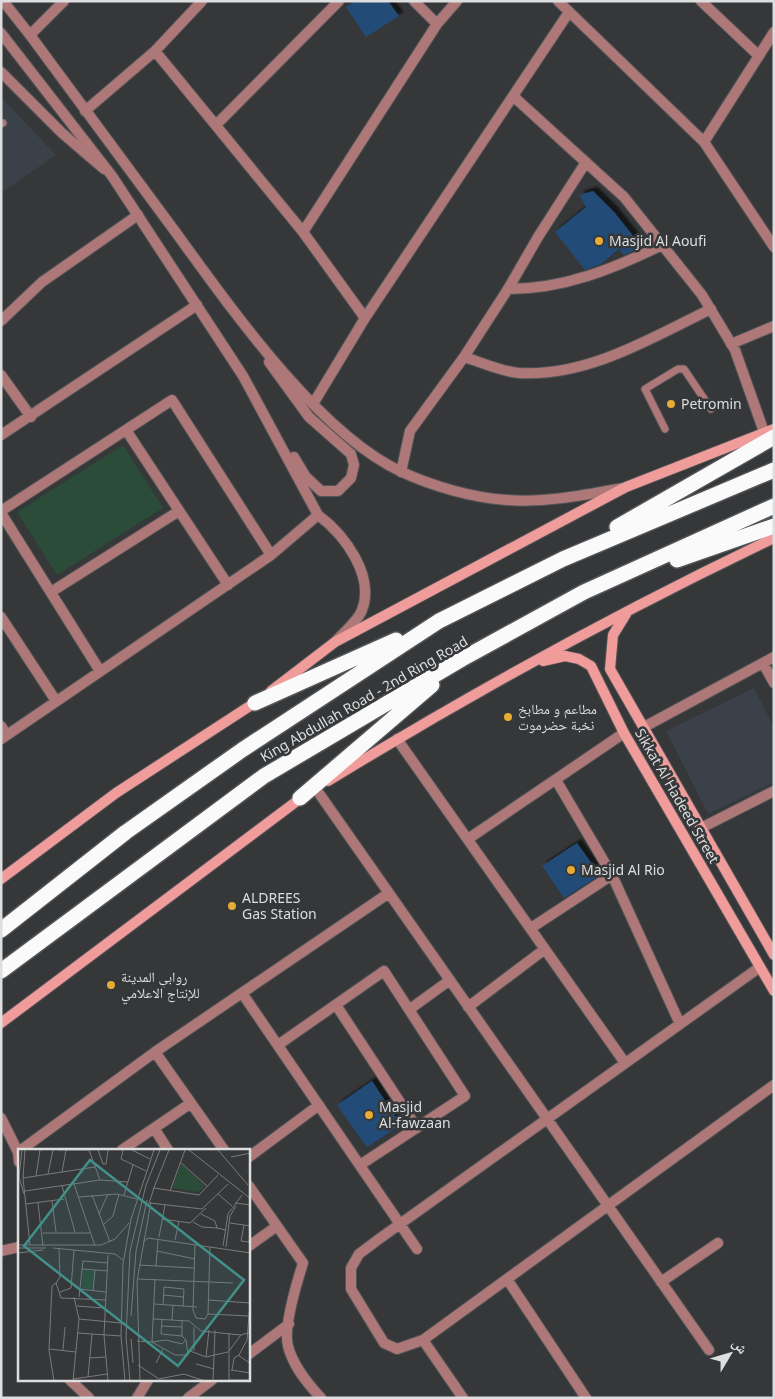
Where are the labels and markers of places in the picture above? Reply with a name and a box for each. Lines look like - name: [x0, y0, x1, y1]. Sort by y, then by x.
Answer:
- place label: Masjid Al Aoufi: [609, 231, 706, 250]
- marker: Masjid Al Aoufi: [593, 235, 605, 247]
- place label: Petromin: [681, 394, 742, 413]
- marker: Petromin: [665, 398, 677, 410]
- place label: مطاعم و مطابخ نخبة حضرموت: [518, 699, 597, 734]
- marker: مطاعم و مطابخ نخبة حضرموت: [502, 711, 514, 723]
- place label: Masjid Al Rio: [581, 860, 665, 879]
- marker: Masjid Al Rio: [565, 864, 577, 876]
- place label: ALDREES Gas Station: [242, 888, 317, 923]
- marker: ALDREES Gas Station: [226, 900, 238, 912]
- place label: روابي المدينة للإنتاج الاعلامي: [121, 967, 200, 1005]
- marker: روابي المدينة للإنتاج الاعلامي: [105, 979, 117, 991]
- place label: Masjid Al-fawzaan: [379, 1097, 451, 1132]
- marker: Masjid Al-fawzaan: [363, 1109, 375, 1121]

